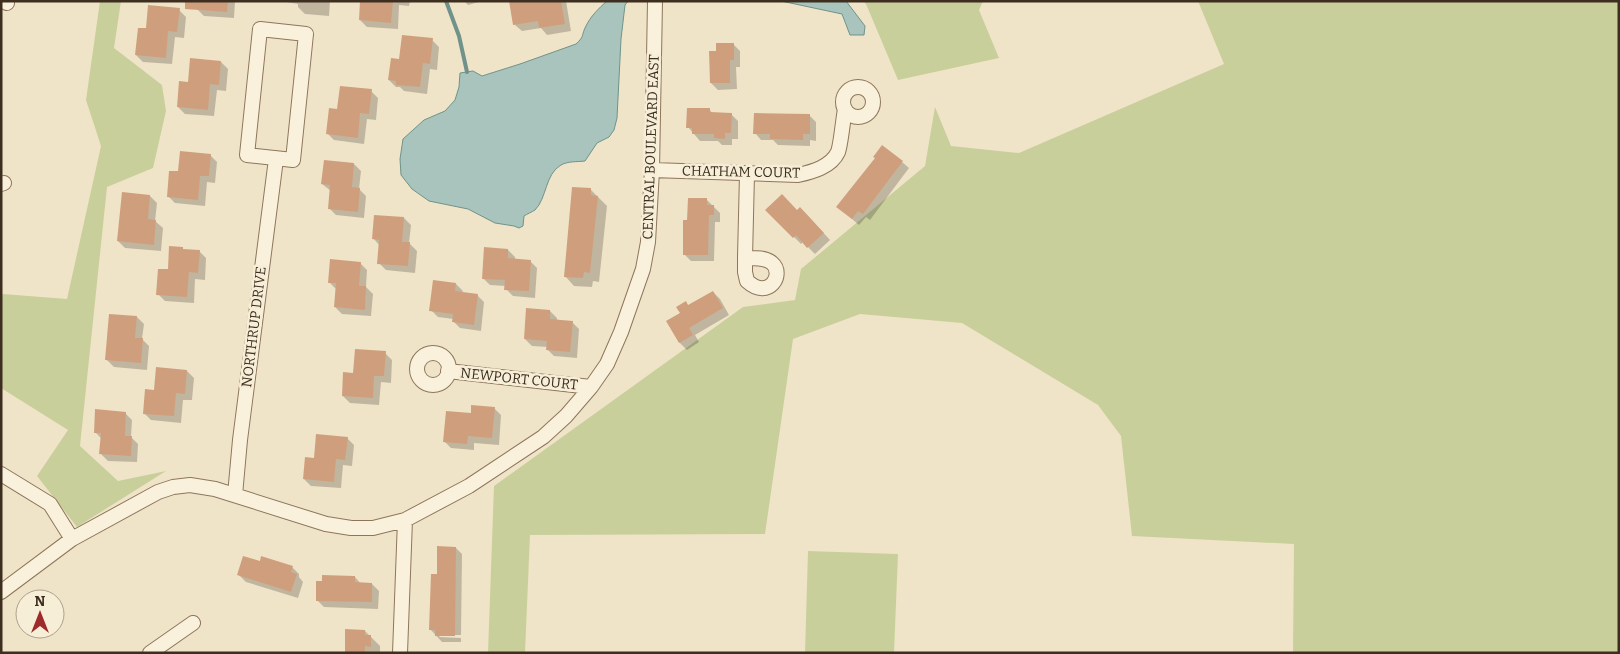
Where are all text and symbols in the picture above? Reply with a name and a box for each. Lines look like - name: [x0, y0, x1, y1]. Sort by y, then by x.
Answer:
- street label: CENTRAL BOULEVARD EAST: [639, 54, 663, 240]
- street label: CHATHAM COURT: [682, 162, 800, 182]
- street label: NORTHRUP DRIVE: [238, 266, 270, 388]
- street label: NEWPORT COURT: [459, 364, 579, 394]
- north arrow: [15, 589, 65, 639]
- text: N: [35, 593, 46, 610]

